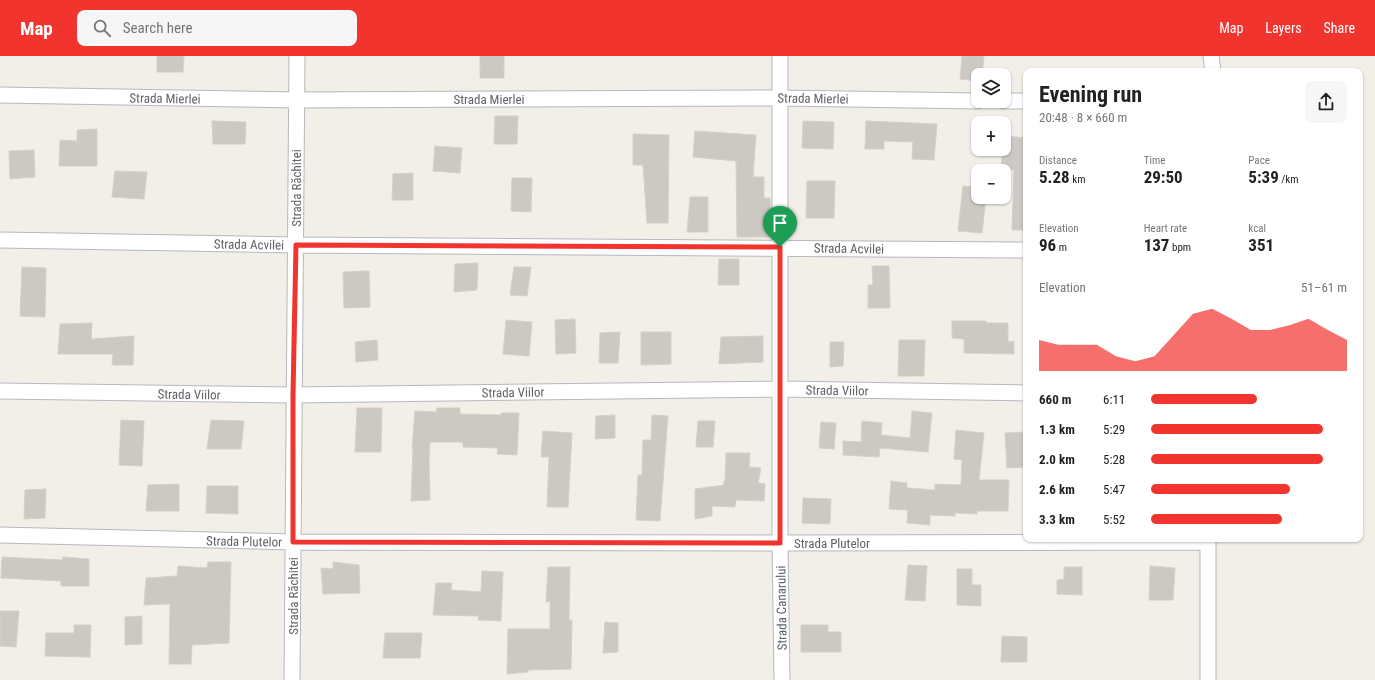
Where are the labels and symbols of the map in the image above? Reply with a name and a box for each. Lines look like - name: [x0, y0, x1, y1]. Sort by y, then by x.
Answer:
- street label: Strada Mierlei: [129, 90, 201, 107]
- street label: Strada Mierlei: [777, 90, 849, 107]
- street label: Strada Mierlei: [453, 92, 525, 107]
- street label: Strada Răchitei: [289, 149, 304, 227]
- pin: [763, 206, 797, 247]
- street label: Strada Acvilei: [214, 236, 284, 253]
- street label: Strada Acvilei: [814, 240, 884, 257]
- street label: Strada Viilor: [805, 382, 869, 399]
- street label: Strada Viilor: [481, 384, 545, 401]
- street label: Strada Viilor: [157, 386, 221, 403]
- street label: Strada Plutelor: [206, 533, 282, 550]
- street label: Strada Plutelor: [794, 536, 870, 551]
- street label: Strada Răchitei: [286, 557, 301, 635]
- street label: Strada Canarului: [773, 565, 790, 651]

